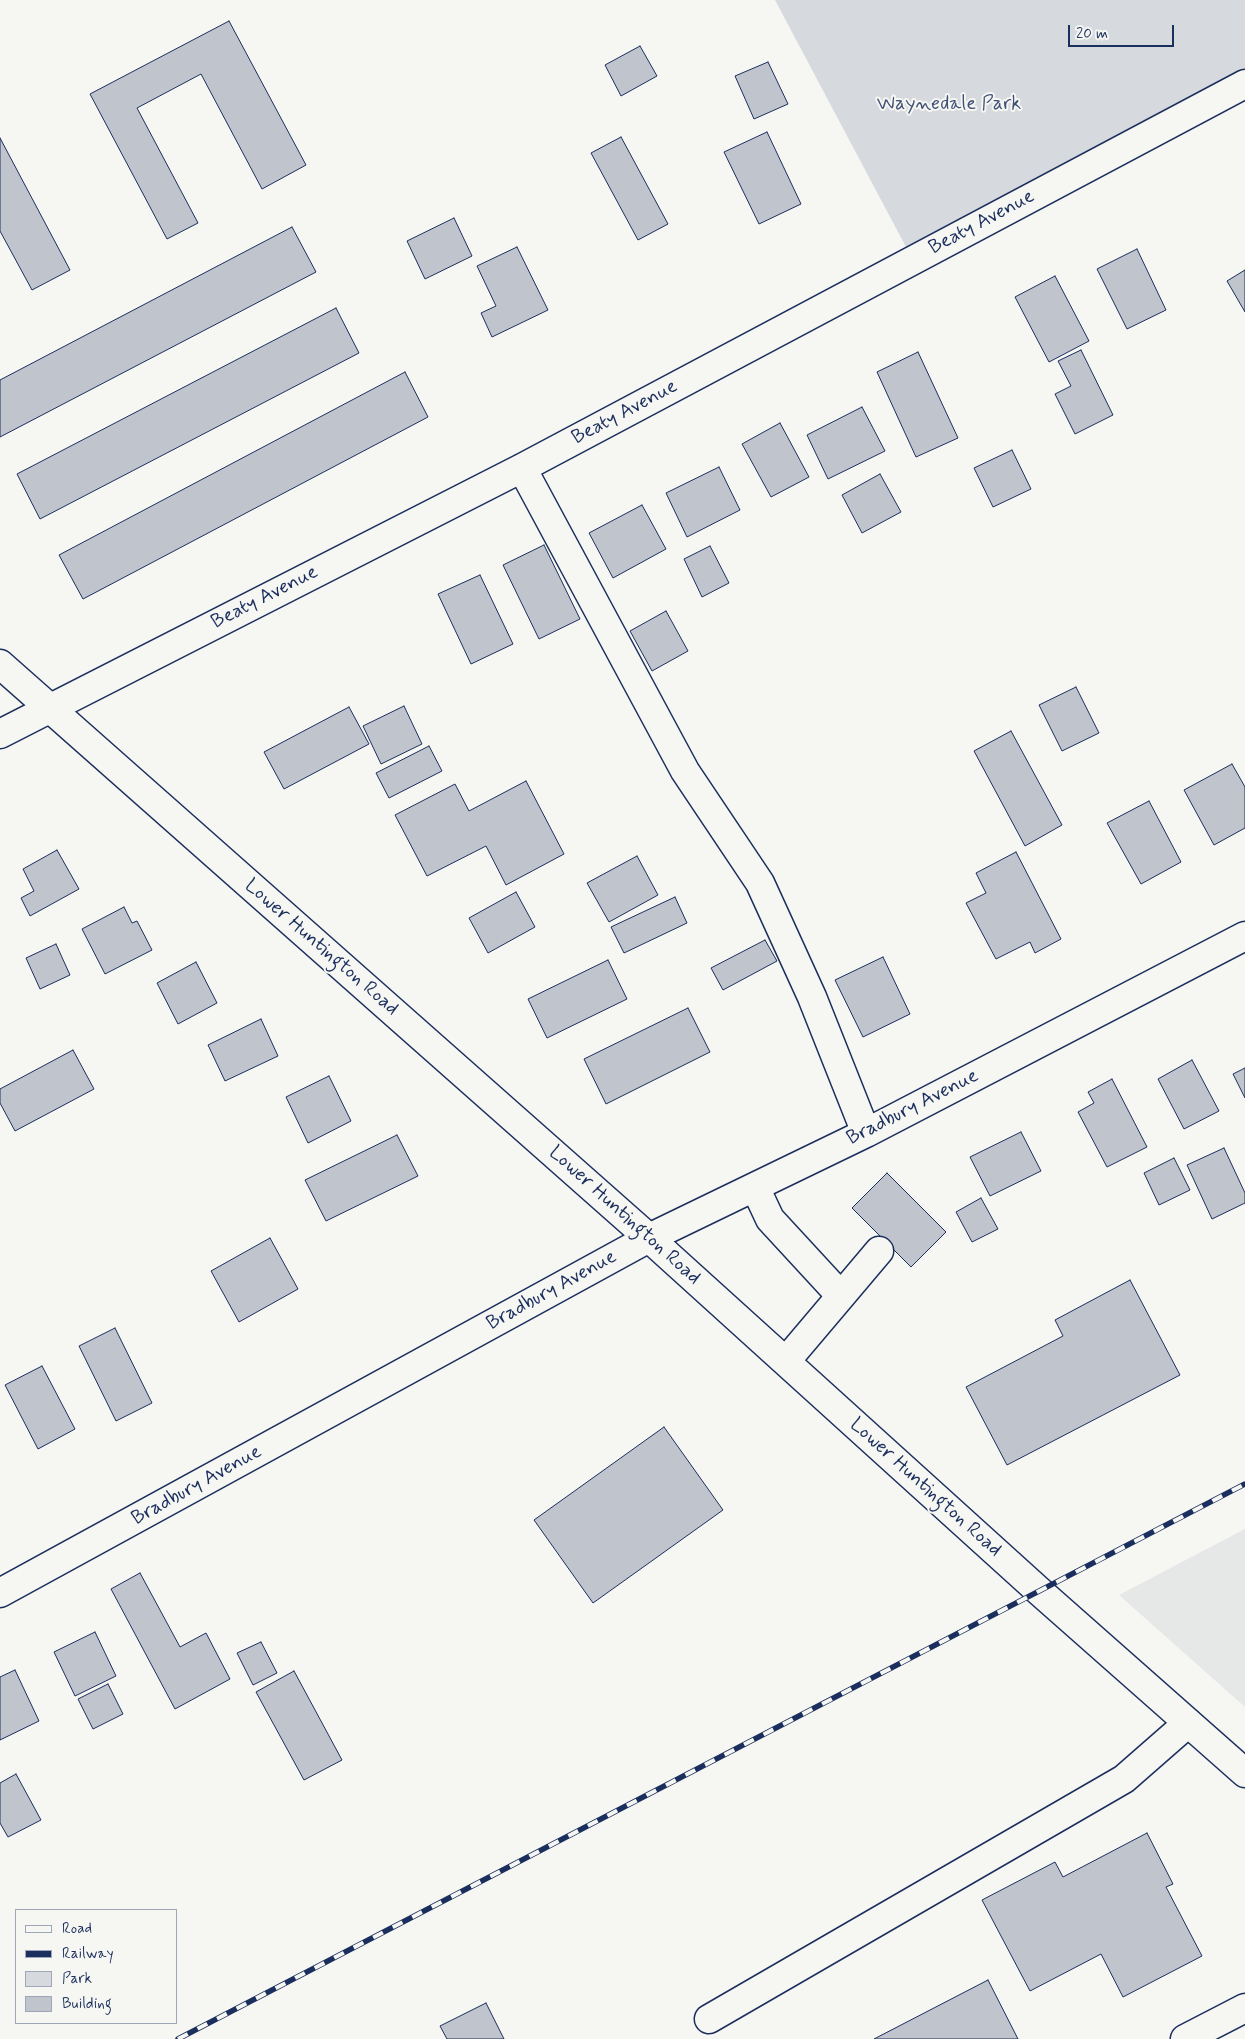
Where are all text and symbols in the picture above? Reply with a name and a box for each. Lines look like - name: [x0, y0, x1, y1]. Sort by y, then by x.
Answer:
- scale bar: [1070, 15, 1176, 47]
- text: 20 m: [1076, 24, 1108, 44]
- park label: Waynedale Park: [877, 93, 1021, 117]
- street label: Beaty Avenue: [925, 185, 1039, 261]
- street label: Beaty Avenue: [568, 375, 682, 451]
- street label: Beaty Avenue: [208, 561, 322, 635]
- street label: Lower Huntington Road: [239, 874, 403, 1022]
- street label: Bradbury Avenue: [843, 1064, 983, 1152]
- street label: Lower Huntington Road: [543, 1141, 705, 1291]
- street label: Bradbury Avenue: [483, 1245, 621, 1337]
- street label: Lower Huntington Road: [844, 1413, 1006, 1563]
- street label: Bradbury Avenue: [128, 1440, 266, 1532]
- legend: [15, 1909, 178, 2024]
- text: Road: [62, 1919, 92, 1939]
- text: Railway: [62, 1944, 114, 1964]
- text: Park: [62, 1969, 92, 1989]
- text: Building: [62, 1994, 112, 2014]

